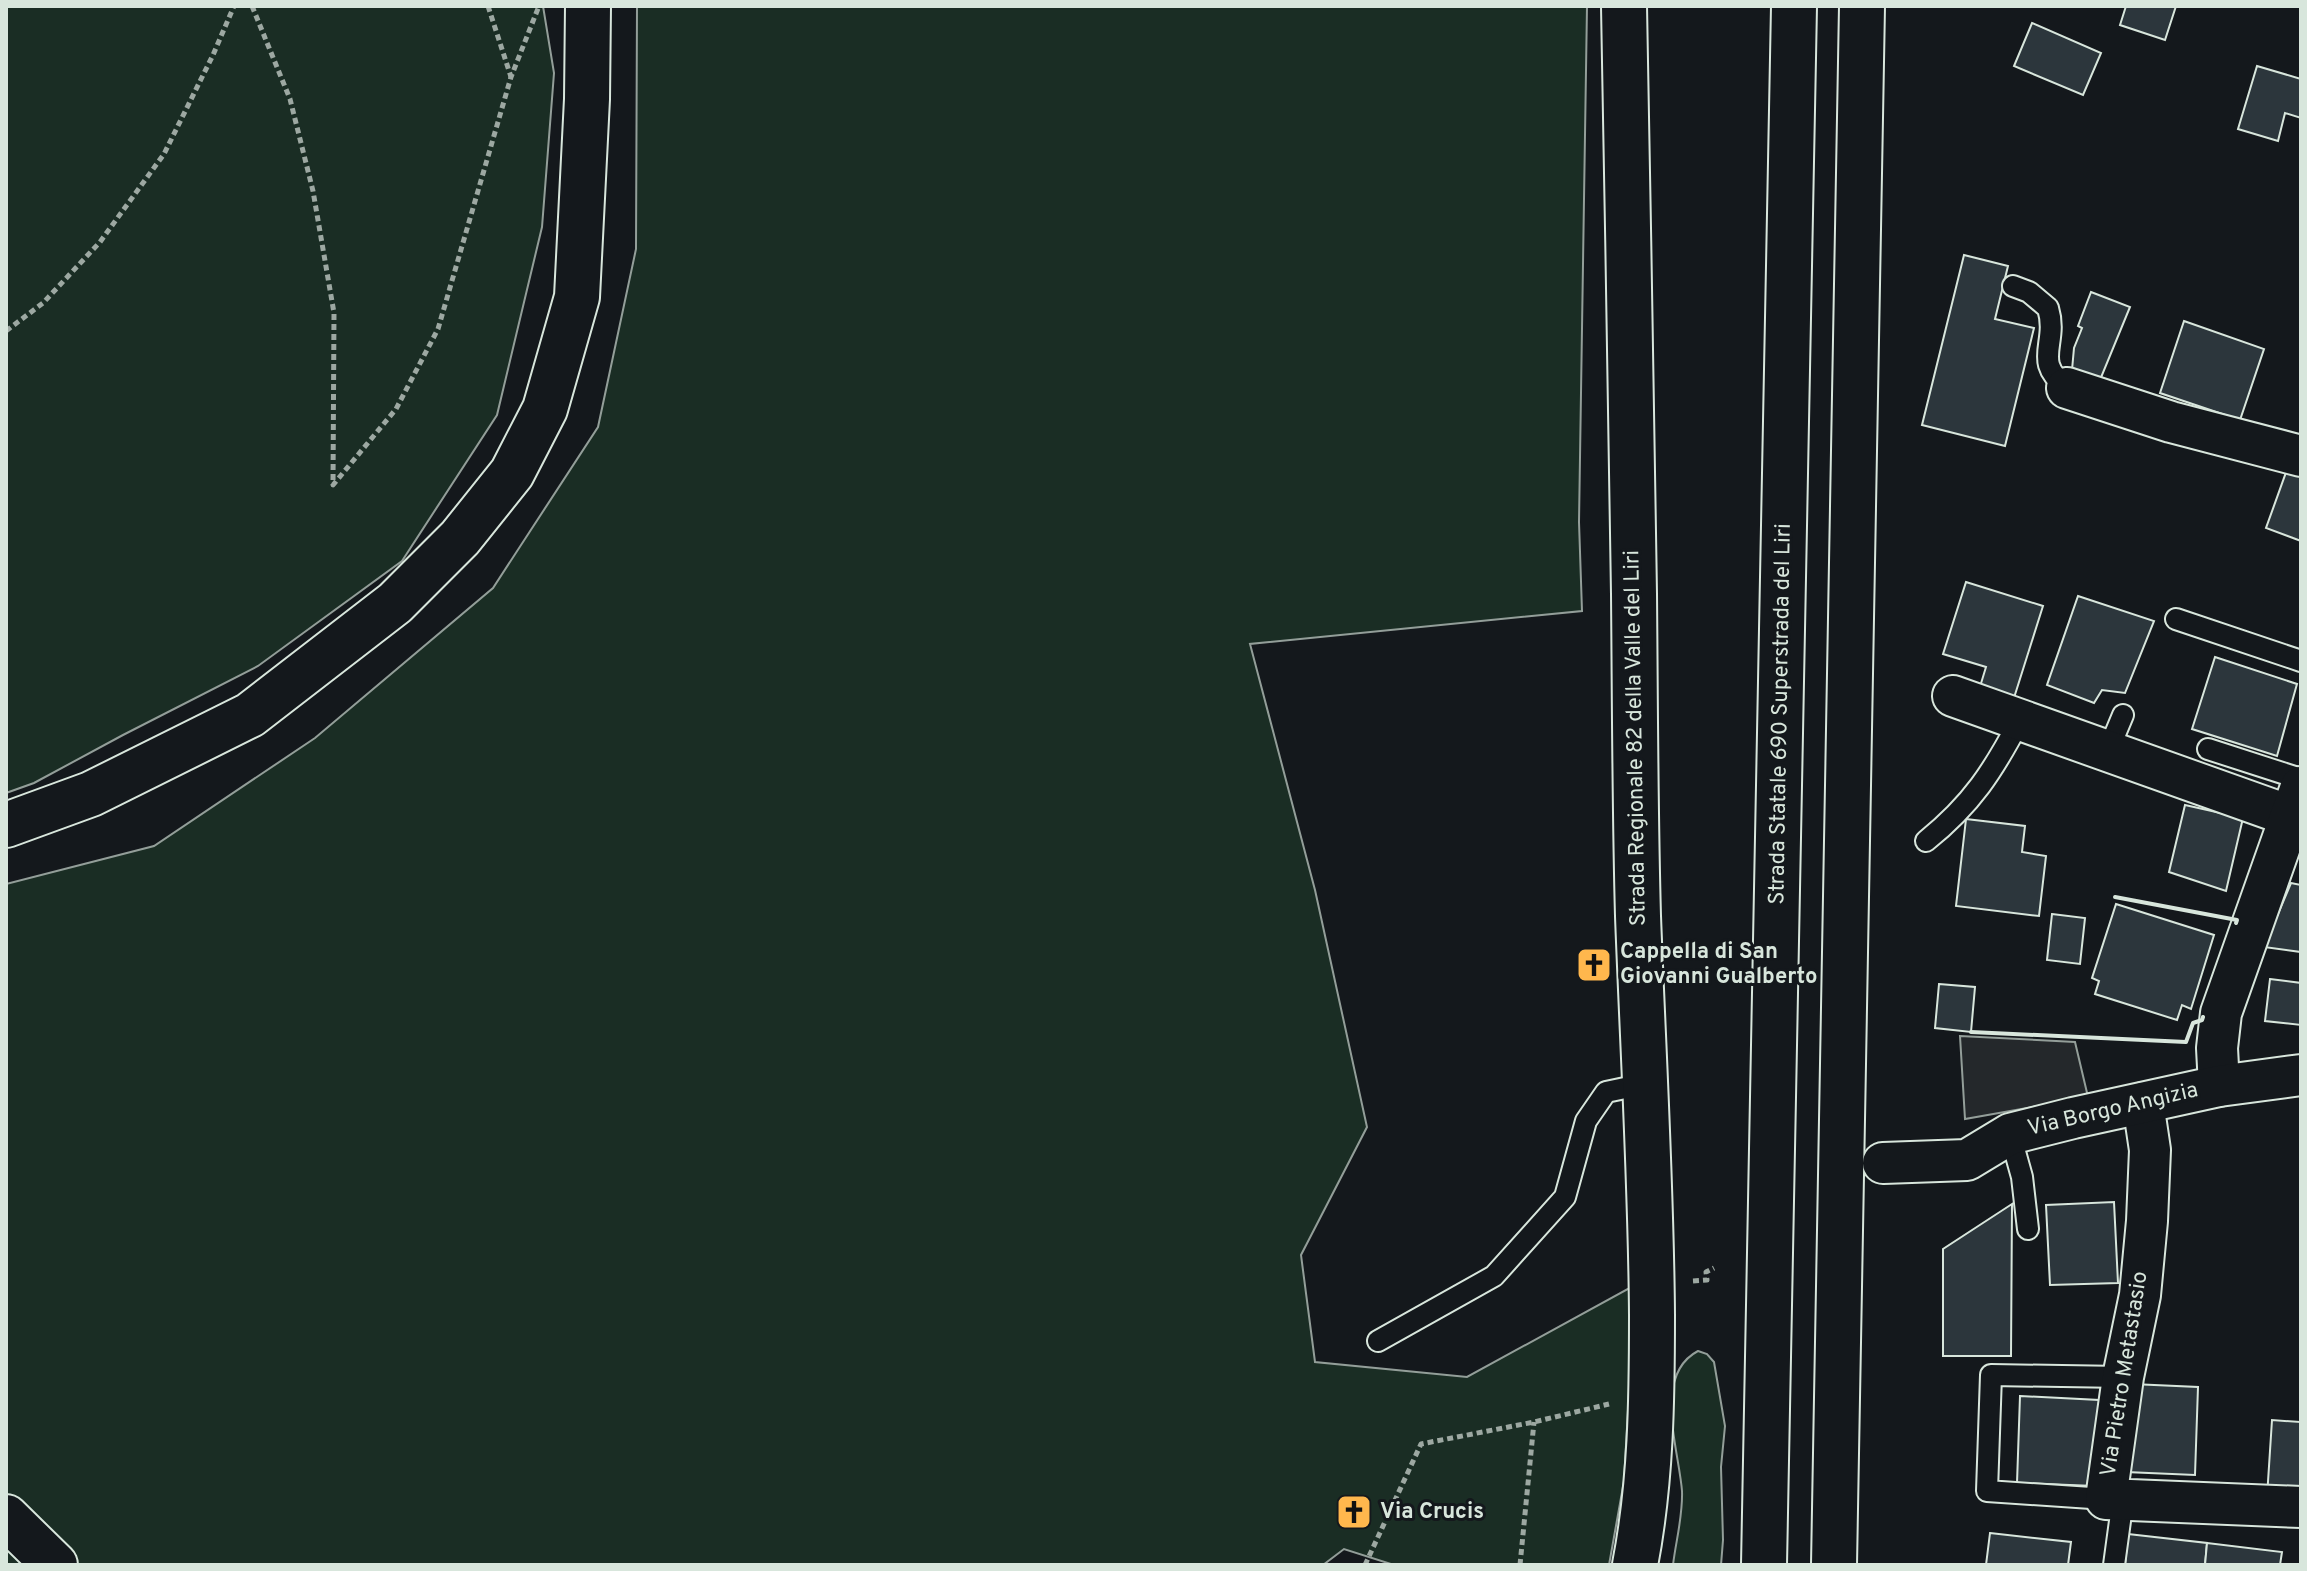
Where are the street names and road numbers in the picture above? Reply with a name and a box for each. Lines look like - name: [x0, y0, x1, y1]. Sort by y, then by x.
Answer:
- street label: Strada Statale 690 Superstrada del Liri: [1764, 523, 1798, 905]
- street label: Strada Regionale 82 della Valle del Liri: [1619, 550, 1653, 926]
- street label: Via Borgo Angizia: [2025, 1077, 2201, 1143]
- street label: Via Pietro Metastasio: [2095, 1269, 2155, 1479]

